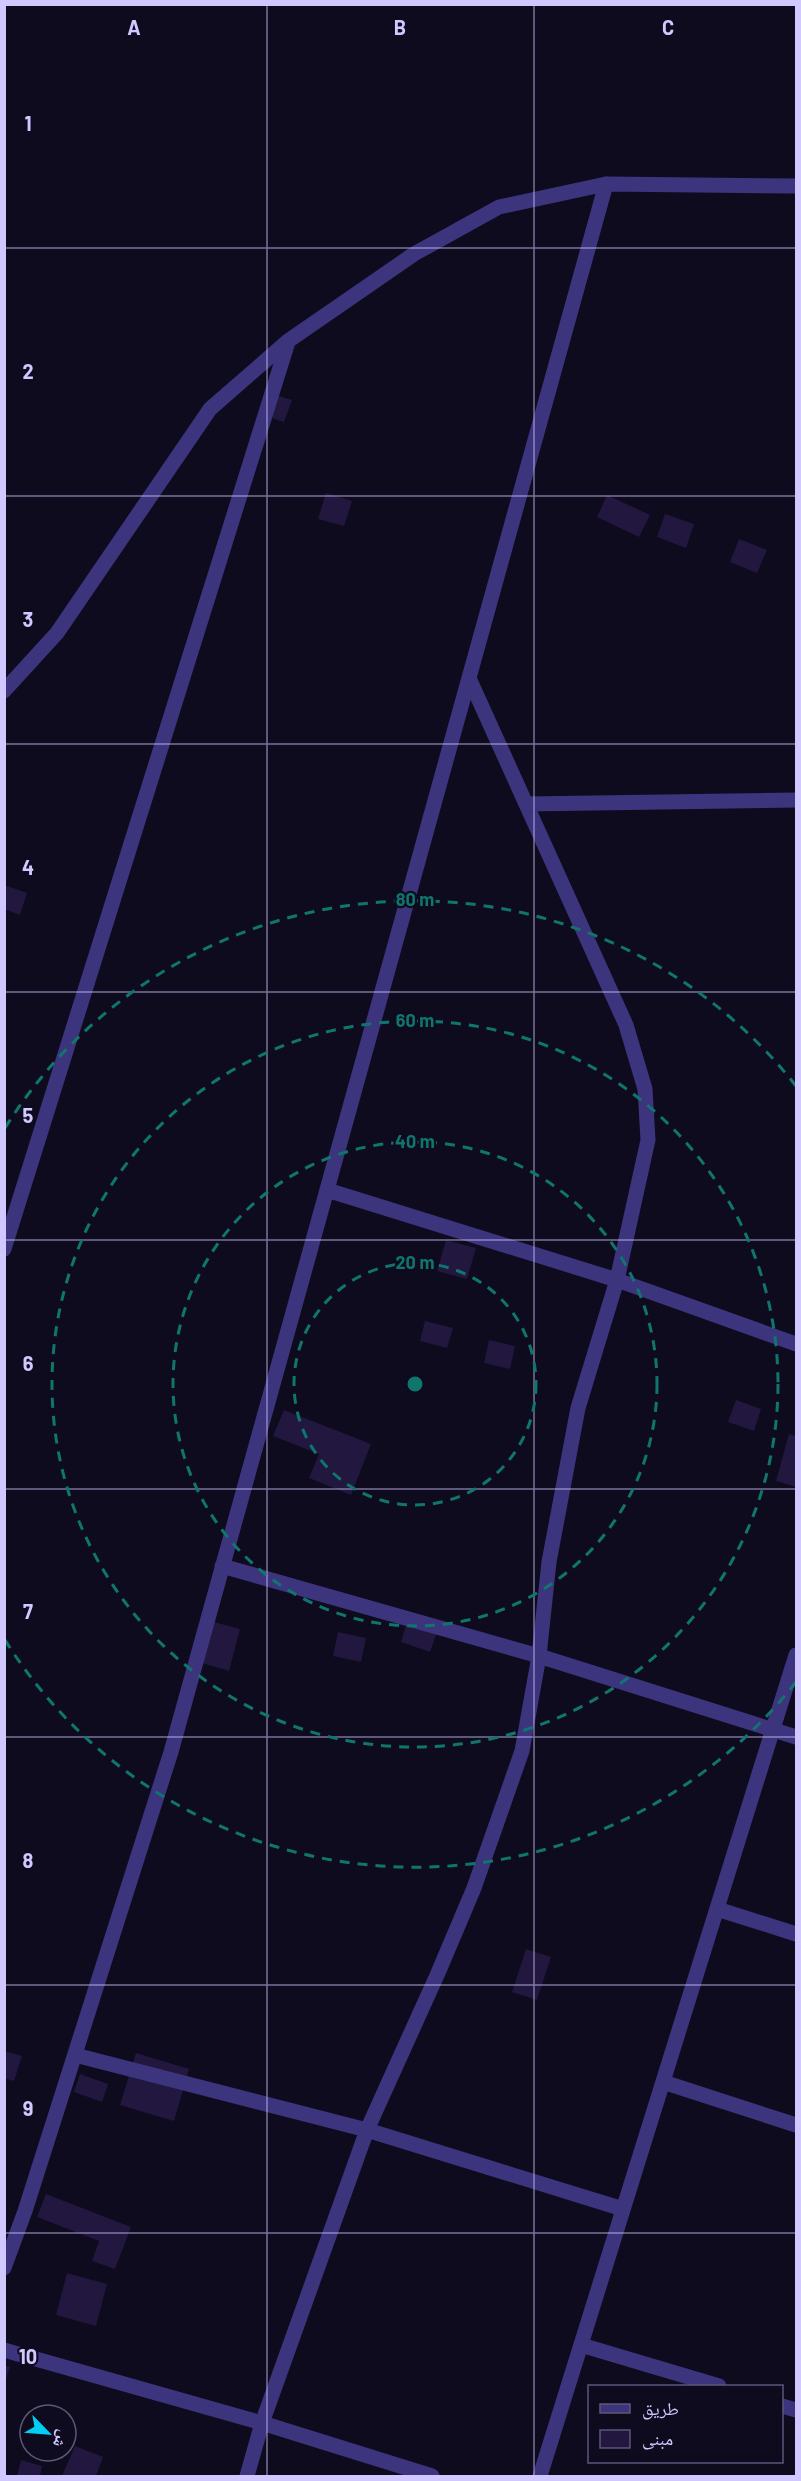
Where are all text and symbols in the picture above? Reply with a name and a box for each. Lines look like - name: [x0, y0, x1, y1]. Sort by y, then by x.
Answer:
- text: A: [127, 15, 141, 39]
- text: B: [394, 15, 406, 39]
- text: C: [662, 15, 674, 39]
- text: 1: [24, 111, 32, 135]
- text: 2: [22, 359, 34, 383]
- text: 3: [23, 607, 33, 631]
- text: 4: [22, 855, 34, 879]
- text: 80 m: [396, 888, 434, 910]
- text: 60 m: [396, 1009, 434, 1031]
- text: 5: [23, 1103, 34, 1127]
- text: 40 m: [395, 1130, 435, 1152]
- text: 20 m: [396, 1251, 434, 1273]
- text: 6: [23, 1351, 34, 1375]
- centre of rings: [405, 1374, 425, 1394]
- text: 7: [23, 1599, 33, 1623]
- text: 8: [23, 1848, 34, 1872]
- text: 9: [23, 2096, 33, 2120]
- text: 10: [19, 2344, 37, 2368]
- legend: [588, 2385, 783, 2463]
- text: طريق: [642, 2397, 679, 2420]
- north arrow: [18, 2403, 78, 2463]
- text: ش: [49, 2427, 74, 2451]
- text: مبنى: [642, 2427, 673, 2450]

